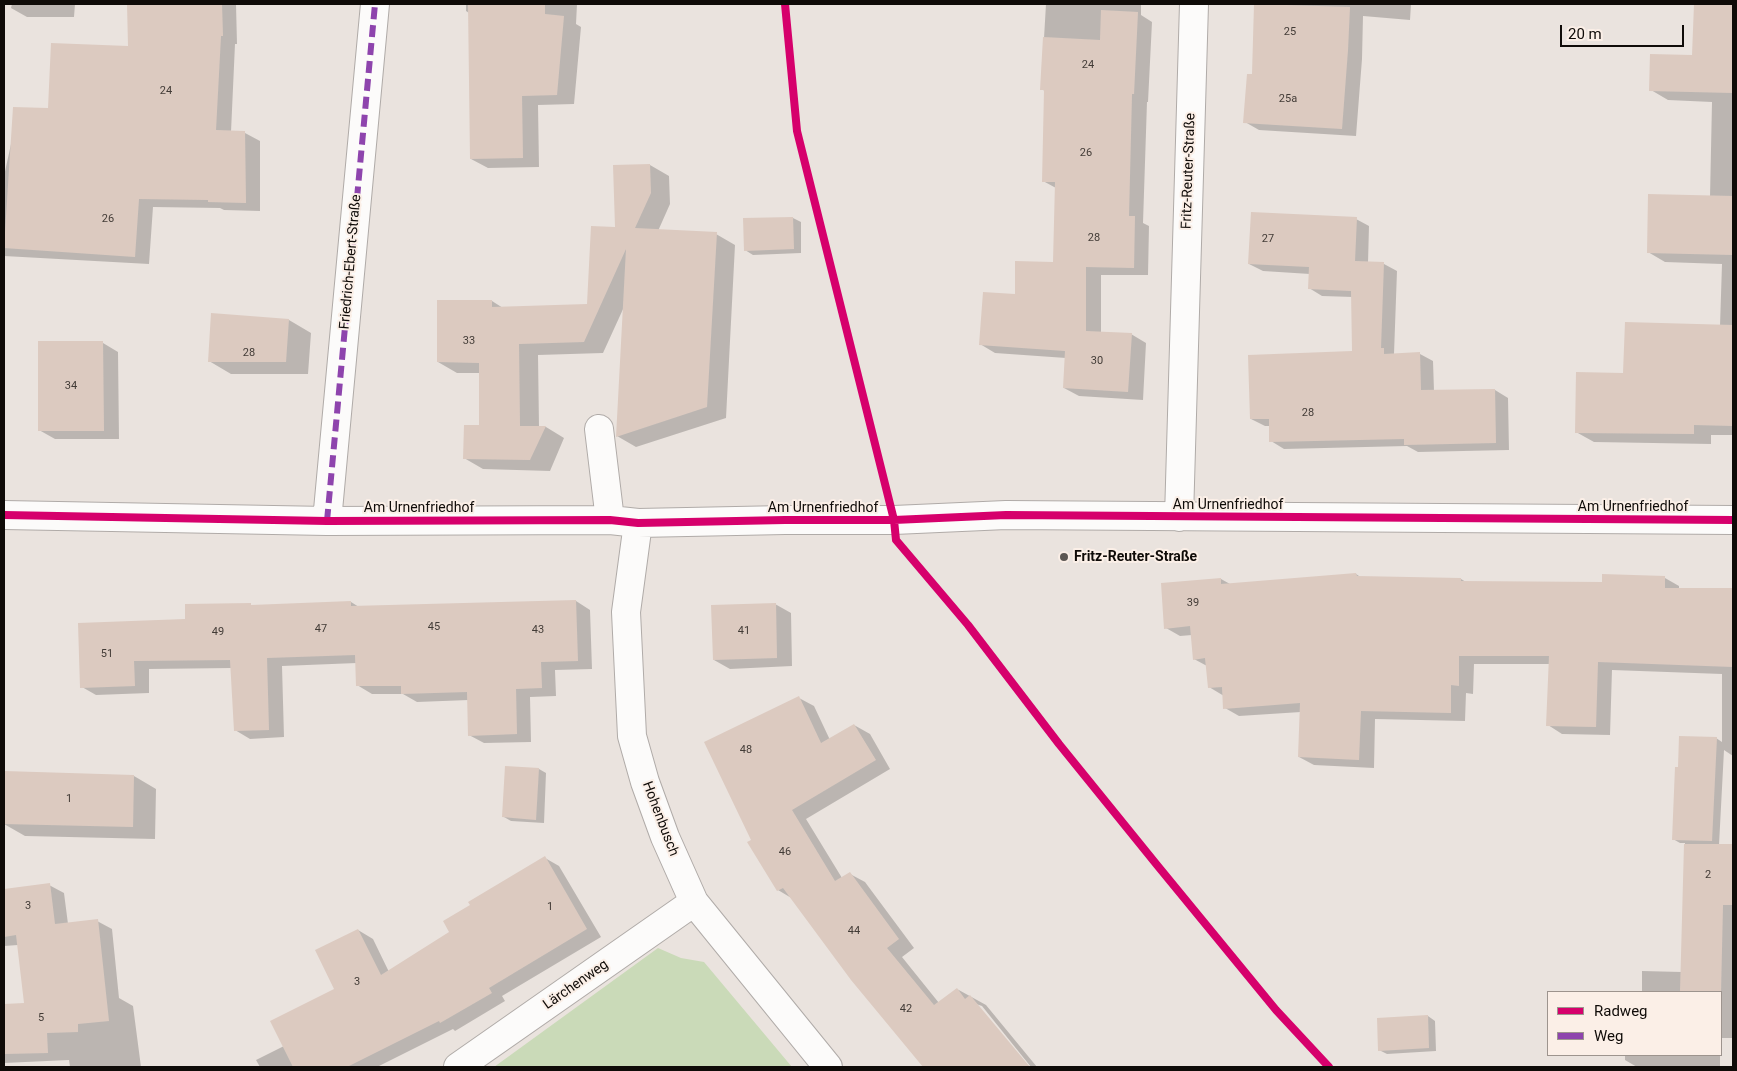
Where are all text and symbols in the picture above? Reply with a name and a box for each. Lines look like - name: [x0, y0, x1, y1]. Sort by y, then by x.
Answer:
- scale bar: [1562, 15, 1686, 47]
- house number: 25: [1284, 25, 1296, 39]
- text: 20 m: [1568, 25, 1602, 43]
- house number: 24: [1082, 58, 1094, 72]
- house number: 24: [160, 84, 172, 98]
- house number: 25a: [1279, 92, 1297, 106]
- street label: Fritz-Reuter-Straße: [1179, 113, 1199, 229]
- house number: 26: [1080, 146, 1092, 160]
- street label: Friedrich-Ebert-Straße: [337, 194, 365, 330]
- house number: 26: [102, 212, 114, 226]
- house number: 28: [1088, 231, 1100, 245]
- house number: 27: [1262, 232, 1274, 246]
- house number: 33: [463, 334, 475, 348]
- house number: 28: [243, 346, 255, 360]
- house number: 30: [1091, 354, 1103, 368]
- house number: 34: [65, 379, 77, 393]
- house number: 28: [1302, 406, 1314, 420]
- street label: Am Urnenfriedhof: [1173, 497, 1283, 513]
- street label: Am Urnenfriedhof: [1578, 499, 1688, 515]
- street label: Am Urnenfriedhof: [364, 500, 474, 516]
- street label: Am Urnenfriedhof: [768, 500, 878, 516]
- place label: Fritz-Reuter-Straße: [1074, 549, 1197, 565]
- marker: Fritz-Reuter-Straße: [1058, 551, 1070, 563]
- house number: 39: [1187, 596, 1199, 610]
- house number: 45: [428, 620, 440, 634]
- house number: 47: [315, 622, 327, 636]
- house number: 43: [532, 623, 544, 637]
- house number: 41: [738, 624, 750, 638]
- house number: 49: [212, 625, 224, 639]
- house number: 51: [101, 647, 113, 661]
- house number: 48: [740, 743, 752, 757]
- street label: Hohenbusch: [638, 779, 682, 859]
- house number: 1: [66, 792, 72, 806]
- house number: 46: [779, 845, 791, 859]
- house number: 2: [1705, 868, 1711, 882]
- house number: 3: [25, 899, 31, 913]
- house number: 1: [547, 900, 553, 914]
- house number: 44: [848, 924, 860, 938]
- street label: Lärchenweg: [540, 956, 612, 1014]
- house number: 3: [354, 975, 360, 989]
- legend: [1547, 991, 1722, 1056]
- house number: 42: [900, 1002, 912, 1016]
- text: Radweg: [1594, 1002, 1648, 1020]
- house number: 5: [38, 1011, 44, 1025]
- text: Weg: [1594, 1027, 1623, 1045]

